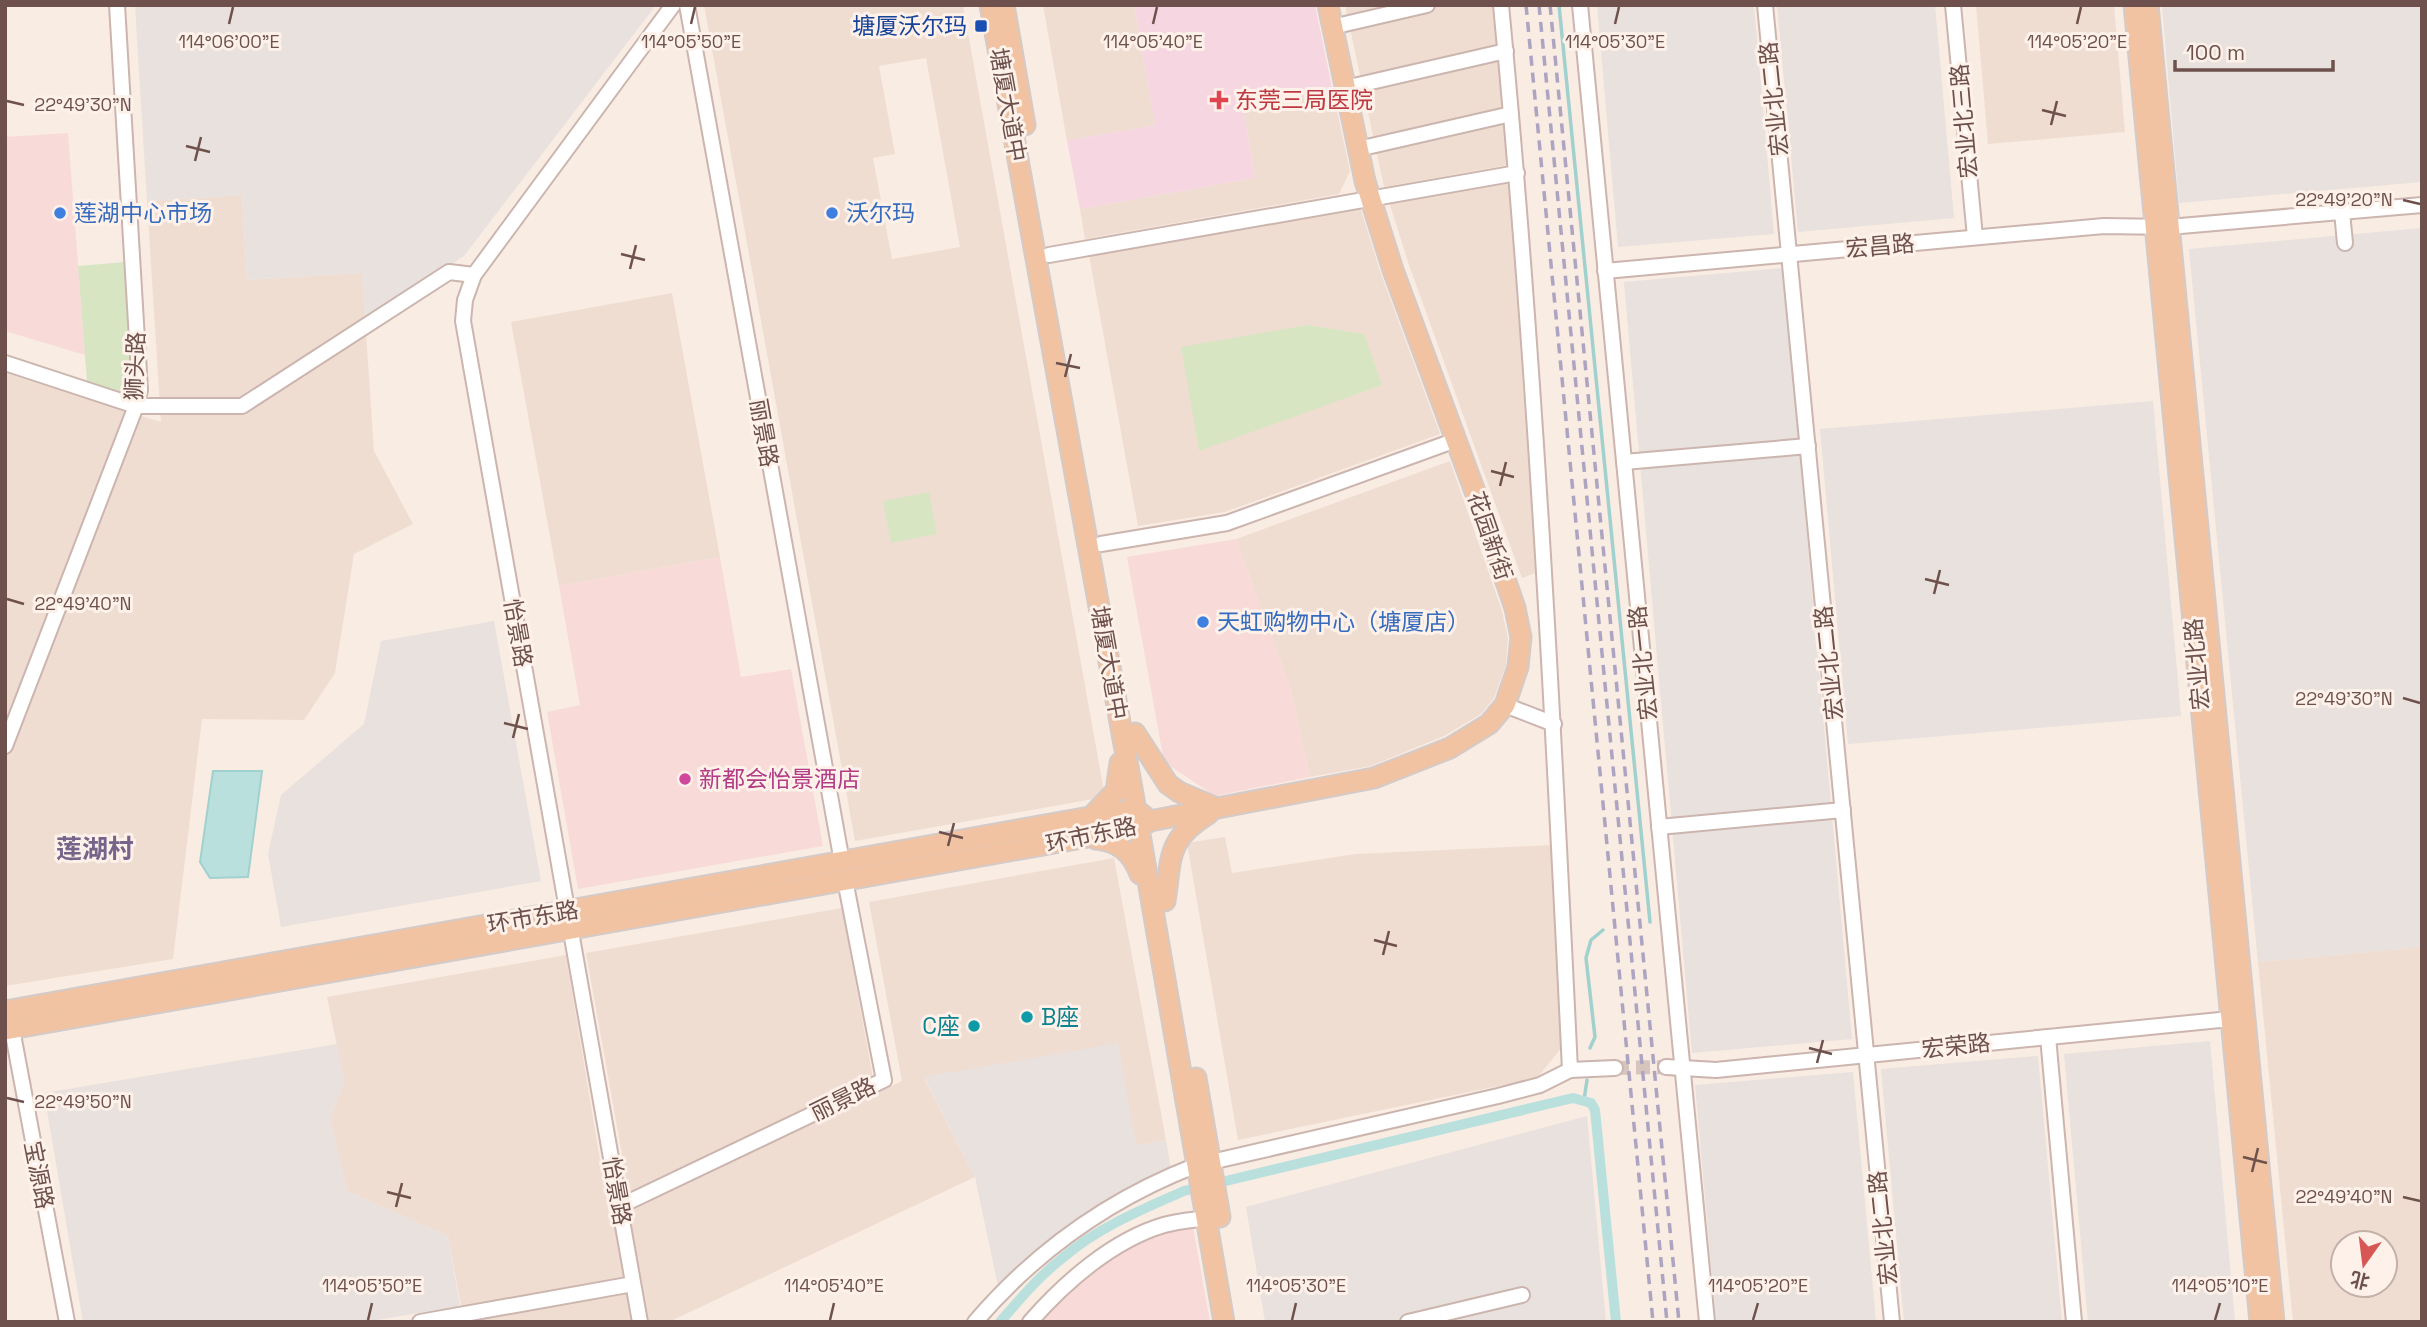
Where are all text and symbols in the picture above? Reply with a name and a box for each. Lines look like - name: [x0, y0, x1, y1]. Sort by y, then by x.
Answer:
- place label: 塘厦沃尔玛: [852, 11, 967, 41]
- marker: 塘厦沃尔玛: [973, 18, 989, 34]
- scale bar: [2175, 28, 2332, 72]
- text: 114°06'00"E: [178, 30, 280, 53]
- text: 114°05'50"E: [641, 30, 741, 53]
- text: 114°05'40"E: [1103, 30, 1203, 53]
- text: 114°05'30"E: [1565, 30, 1665, 53]
- text: 114°05'20"E: [2027, 30, 2127, 53]
- text: 100 m: [2186, 39, 2245, 66]
- street label: 宏业北二路: [1753, 40, 1795, 158]
- street label: 塘厦大道中: [983, 46, 1033, 164]
- street label: 宏业北三路: [1944, 62, 1984, 180]
- place label: 东莞三局医院: [1235, 85, 1373, 115]
- marker: 东莞三局医院: [1209, 90, 1229, 110]
- text: 22°49'30"N: [34, 93, 132, 116]
- text: 22°49'20"N: [2295, 188, 2393, 211]
- place label: 莲湖中心市场: [74, 198, 212, 228]
- place label: 沃尔玛: [846, 198, 915, 228]
- marker: 莲湖中心市场: [52, 205, 68, 221]
- marker: 沃尔玛: [824, 205, 840, 221]
- street label: 宏昌路: [1844, 228, 1916, 264]
- street label: 狮头路: [119, 331, 151, 401]
- street label: 丽景路: [743, 396, 785, 470]
- street label: 花园新街: [1461, 488, 1519, 584]
- text: 22°49'40"N: [35, 592, 131, 615]
- street label: 怡景路: [497, 596, 539, 670]
- street label: 塘厦大道中: [1084, 604, 1134, 722]
- street label: 宏业北一路: [1622, 604, 1664, 722]
- street label: 宏业北二路: [1808, 604, 1850, 722]
- place label: 天虹购物中心（塘厦店）: [1217, 607, 1470, 637]
- marker: 天虹购物中心（塘厦店）: [1195, 614, 1211, 630]
- street label: 宏业北路: [2178, 617, 2216, 711]
- text: 22°49'30"N: [2295, 687, 2393, 710]
- place label: 新都会怡景酒店: [699, 764, 860, 794]
- marker: 新都会怡景酒店: [677, 771, 693, 787]
- street label: 环市东路: [1043, 811, 1139, 859]
- district label: 莲湖村: [56, 832, 134, 866]
- street label: 环市东路: [485, 894, 581, 940]
- place label: B座: [1041, 1002, 1079, 1032]
- marker: B座: [1019, 1009, 1035, 1025]
- place label: C座: [922, 1011, 960, 1041]
- marker: C座: [966, 1018, 982, 1034]
- street label: 宏荣路: [1920, 1027, 1992, 1065]
- street label: 丽景路: [805, 1070, 881, 1128]
- text: 22°49'50"N: [34, 1090, 132, 1113]
- street label: 宝源路: [18, 1138, 60, 1212]
- street label: 怡景路: [596, 1154, 638, 1228]
- street label: 宏业北二路: [1862, 1169, 1904, 1287]
- text: 22°49'40"N: [2296, 1185, 2392, 1208]
- north arrow: [2329, 1229, 2399, 1299]
- text: 北: [2348, 1266, 2372, 1294]
- text: 114°05'50"E: [322, 1274, 422, 1297]
- text: 114°05'40"E: [784, 1274, 884, 1297]
- text: 114°05'30"E: [1246, 1274, 1346, 1297]
- text: 114°05'20"E: [1708, 1274, 1808, 1297]
- text: 114°05'10"E: [2172, 1274, 2268, 1297]

